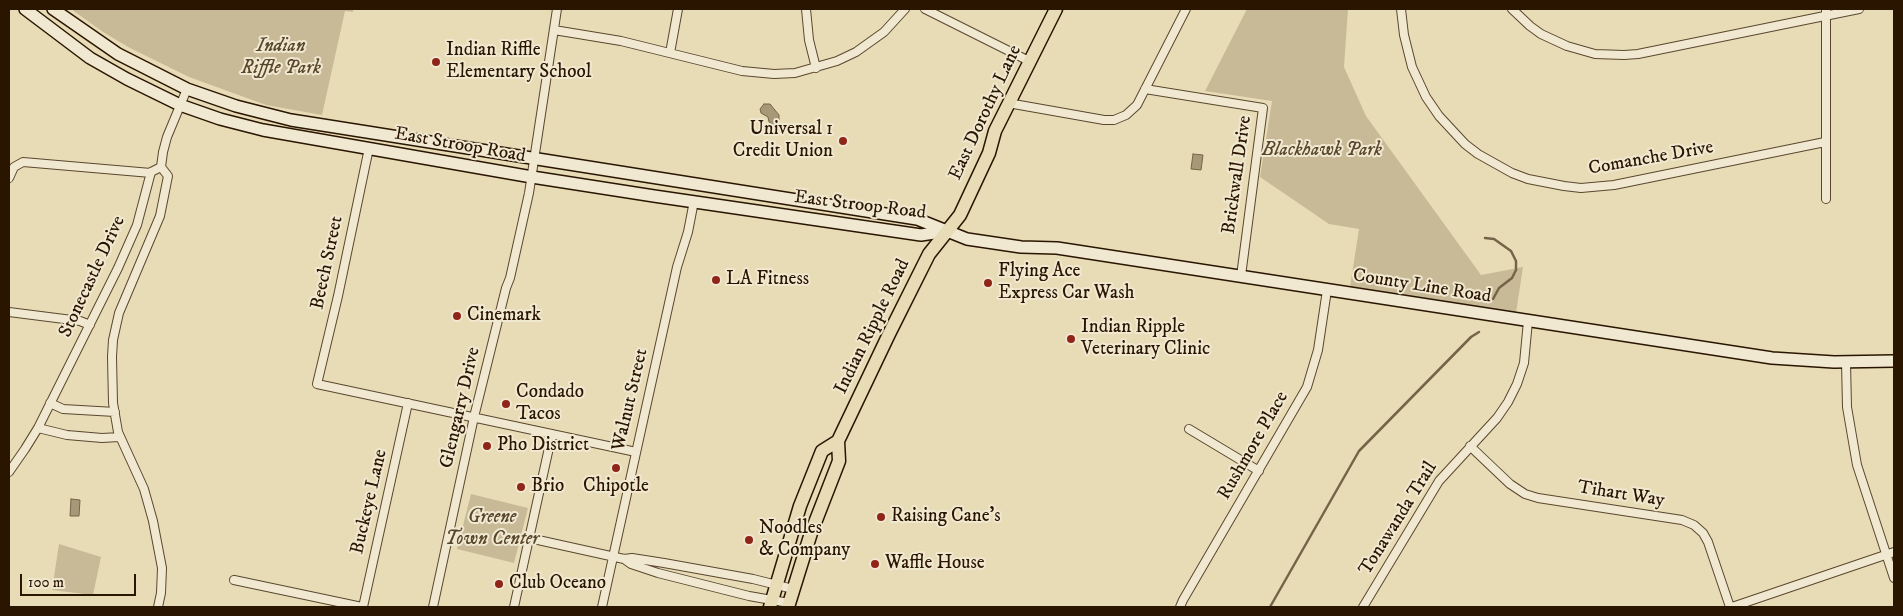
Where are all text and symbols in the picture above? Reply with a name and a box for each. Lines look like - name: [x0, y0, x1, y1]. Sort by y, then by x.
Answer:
- park label: Indian Riffle Park: [241, 36, 321, 80]
- place label: Indian Riffle Elementary School: [446, 40, 591, 84]
- street label: East Dorothy Lane: [945, 42, 1027, 184]
- marker: Indian Riffle Elementary School: [430, 56, 442, 68]
- street label: Brickwall Drive: [1218, 114, 1258, 236]
- place label: Universal 1 Credit Union: [733, 119, 833, 163]
- street label: East Stroop Road: [393, 123, 527, 169]
- marker: Universal 1 Credit Union: [837, 135, 849, 147]
- street label: Comanche Drive: [1587, 137, 1715, 181]
- park label: Blackhawk Park: [1262, 140, 1382, 162]
- street label: East Stroop Road: [793, 187, 927, 225]
- street label: Stonecastle Drive: [55, 213, 131, 341]
- street label: Beech Street: [307, 214, 349, 312]
- street label: Indian Ripple Road: [830, 256, 916, 398]
- place label: Flying Ace Express Car Wash: [998, 261, 1134, 305]
- street label: County Line Road: [1351, 265, 1493, 309]
- place label: LA Fitness: [726, 269, 809, 291]
- marker: LA Fitness: [710, 274, 722, 286]
- marker: Flying Ace Express Car Wash: [982, 277, 994, 289]
- place label: Cinemark: [467, 305, 541, 327]
- marker: Cinemark: [451, 310, 463, 322]
- place label: Indian Ripple Veterinary Clinic: [1081, 317, 1210, 361]
- marker: Indian Ripple Veterinary Clinic: [1065, 333, 1077, 345]
- street label: Glengarry Drive: [436, 345, 486, 471]
- street label: Walnut Street: [608, 347, 654, 453]
- place label: Condado Tacos: [516, 382, 584, 426]
- street label: Rushmore Place: [1214, 388, 1294, 504]
- marker: Condado Tacos: [500, 398, 512, 410]
- place label: Pho District: [497, 435, 589, 457]
- marker: Pho District: [481, 440, 493, 452]
- street label: Buckeye Lane: [347, 447, 393, 557]
- street label: Tonawanda Trail: [1355, 458, 1443, 580]
- marker: Chipotle: [610, 462, 622, 474]
- place label: Brio: [531, 476, 564, 498]
- place label: Chipotle: [583, 476, 649, 498]
- street label: Tihart Way: [1576, 477, 1666, 513]
- marker: Brio: [515, 481, 527, 493]
- place label: Raising Cane's: [891, 506, 1000, 528]
- park label: Greene Town Center: [445, 507, 539, 551]
- marker: Raising Cane's: [875, 511, 887, 523]
- place label: Noodles & Company: [759, 518, 850, 562]
- marker: Noodles & Company: [743, 534, 755, 546]
- place label: Waffle House: [885, 553, 985, 575]
- marker: Waffle House: [869, 558, 881, 570]
- scale bar: [22, 564, 139, 596]
- text: 100 m: [28, 573, 64, 592]
- place label: Club Oceano: [509, 573, 606, 595]
- marker: Club Oceano: [493, 578, 505, 590]

